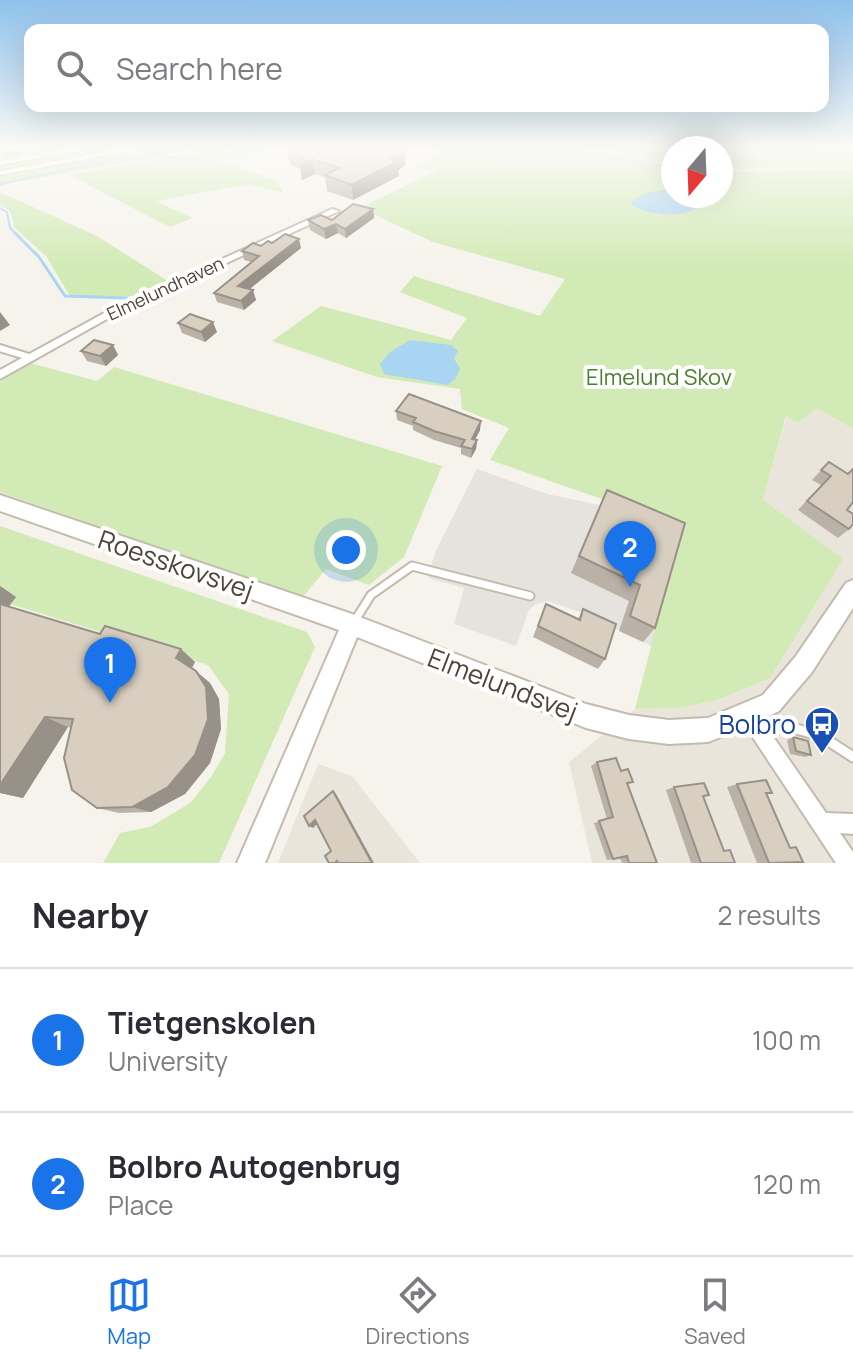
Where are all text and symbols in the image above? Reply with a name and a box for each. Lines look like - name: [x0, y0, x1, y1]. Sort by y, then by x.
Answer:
- search box: [24, 24, 829, 112]
- icon: search: [52, 46, 96, 90]
- text: Search here: [116, 48, 283, 89]
- north arrow: [661, 136, 733, 208]
- street label: Elmelundhaven: [103, 250, 227, 326]
- park label: Elmelund Skov: [586, 362, 732, 392]
- street label: Roesskovsvej: [94, 521, 258, 607]
- pin: 2: [604, 521, 656, 587]
- your location: [326, 530, 366, 570]
- pin: 1: [84, 637, 136, 703]
- street label: Elmelundsvej: [423, 639, 583, 729]
- bus stop icon: Bolbro: [803, 705, 841, 755]
- place label: Bolbro: [719, 706, 796, 742]
- text: Nearby: [32, 892, 148, 938]
- text: 2 results: [717, 897, 821, 933]
- text: Tietgenskolen: [108, 1002, 316, 1043]
- text: 1: [52, 1022, 64, 1058]
- text: 100 m: [752, 1022, 821, 1058]
- text: University: [108, 1043, 228, 1079]
- text: Bolbro Autogenbrug: [108, 1146, 401, 1187]
- text: 2: [50, 1166, 66, 1202]
- text: 120 m: [753, 1166, 821, 1202]
- text: Place: [108, 1187, 173, 1223]
- tab: Map: [107, 1273, 151, 1351]
- tab: Directions: [365, 1273, 470, 1351]
- tab: Saved: [684, 1273, 746, 1351]

